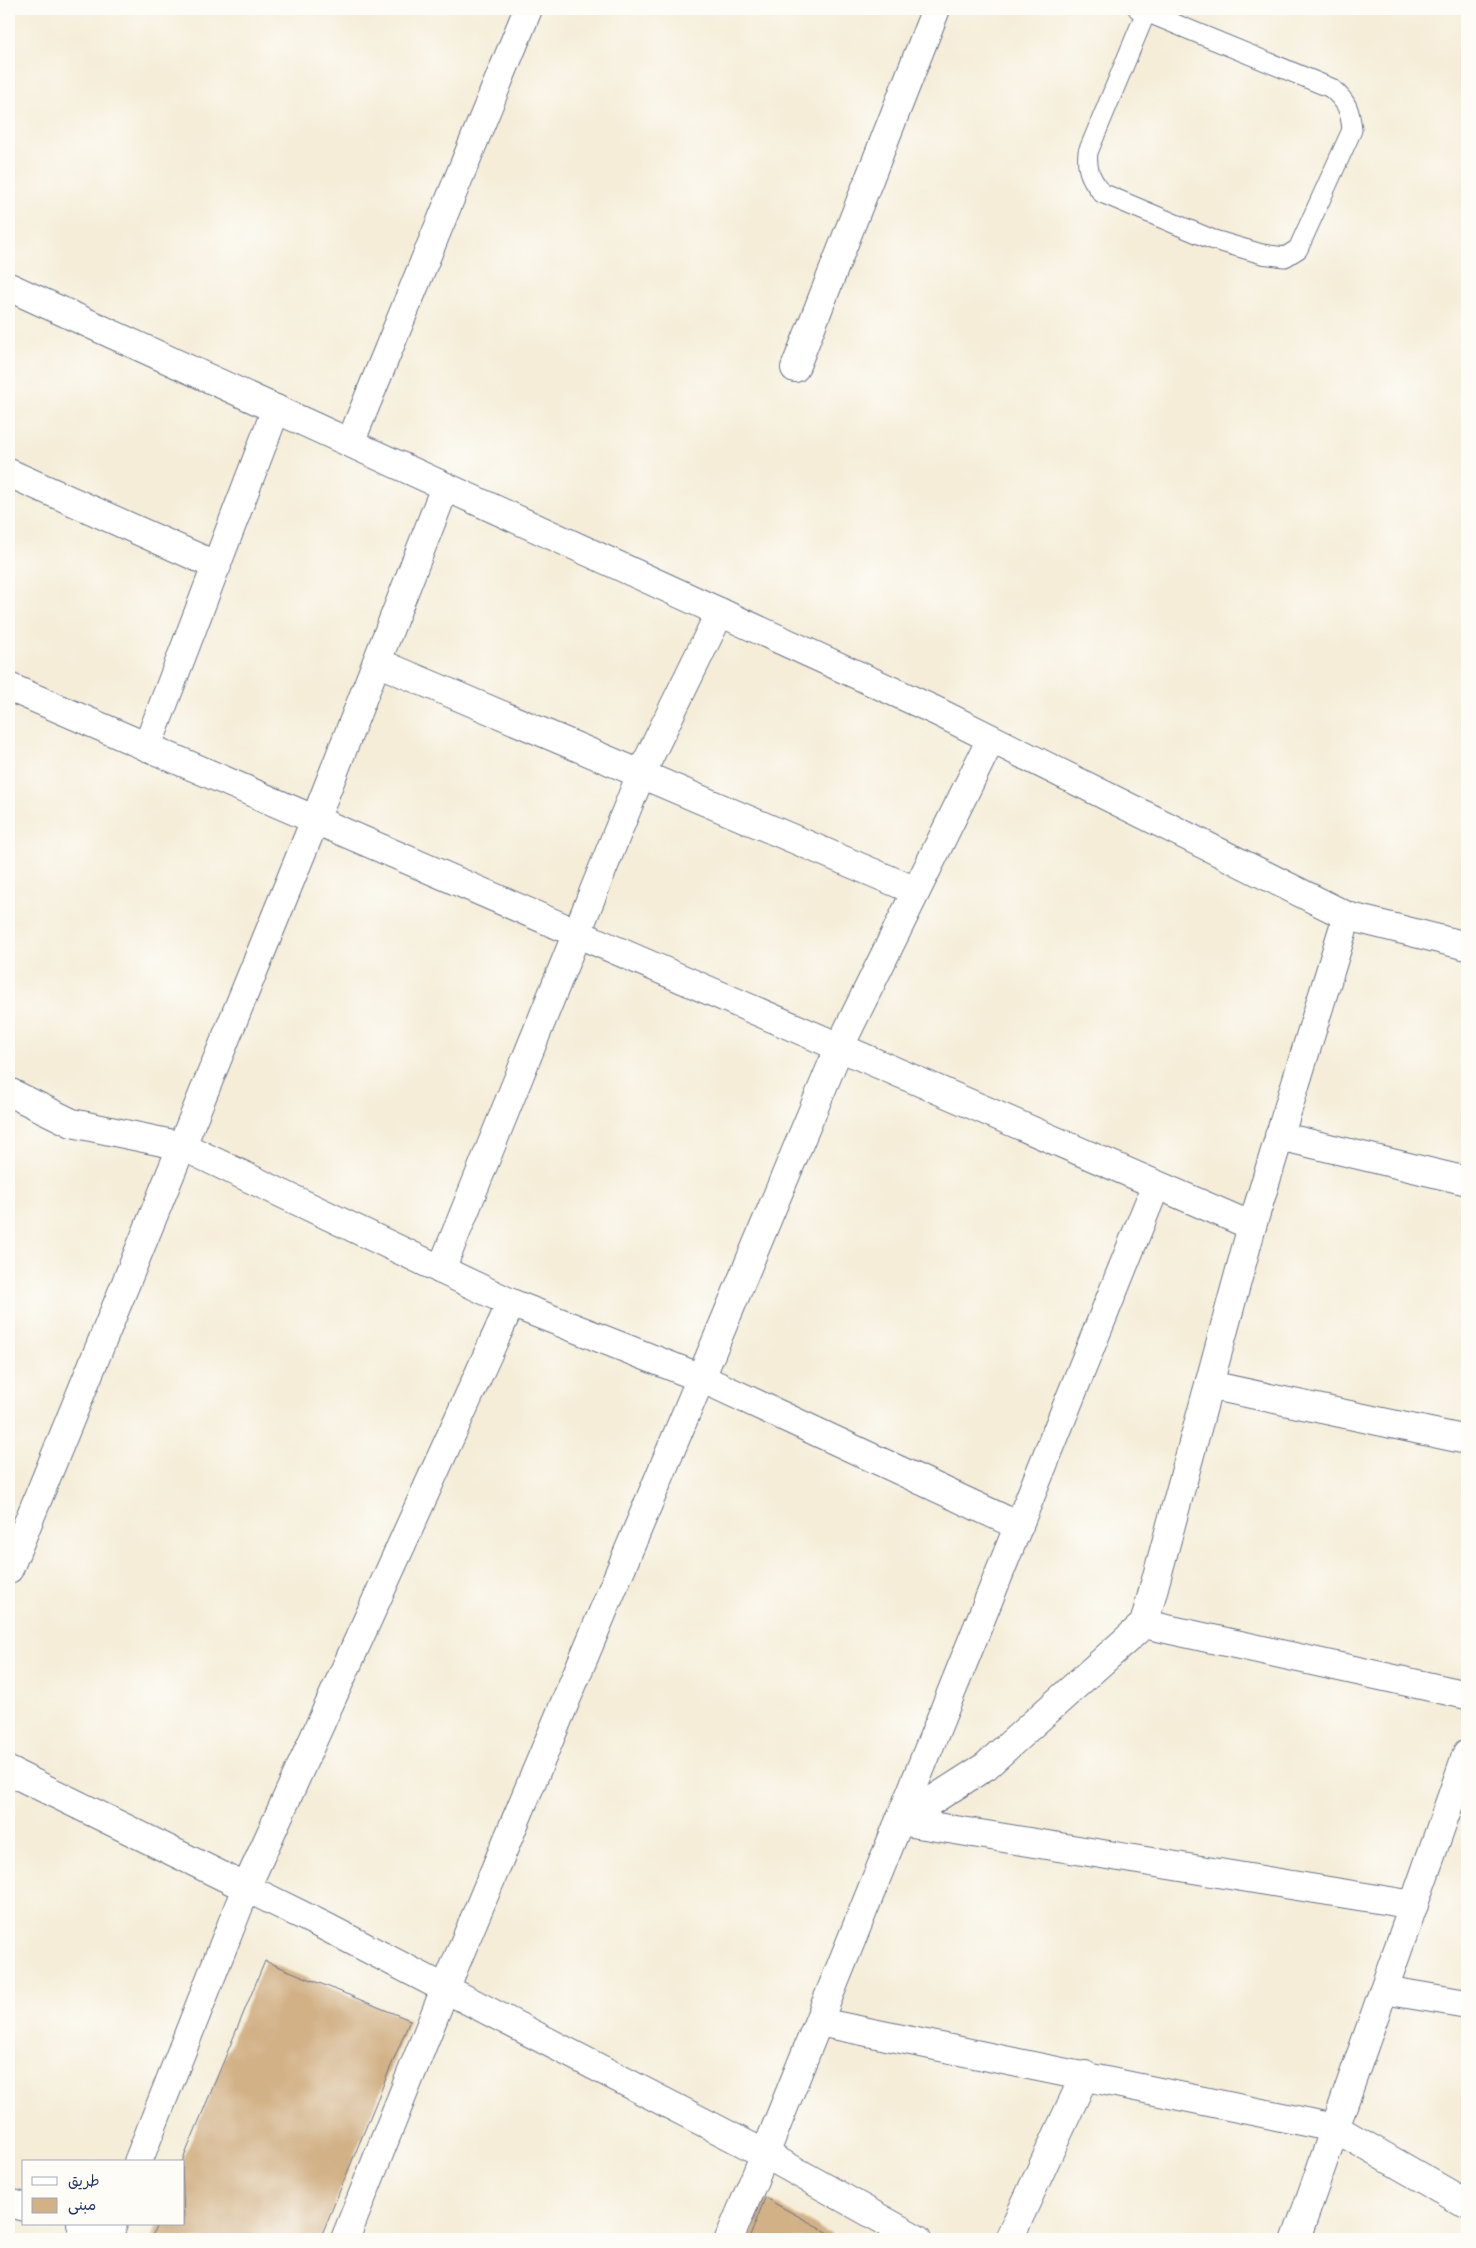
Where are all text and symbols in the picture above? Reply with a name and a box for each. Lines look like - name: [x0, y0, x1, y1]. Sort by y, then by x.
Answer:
- legend: [22, 2160, 185, 2226]
- text: طريق: [68, 2171, 100, 2191]
- text: مبنى: [68, 2195, 96, 2215]

